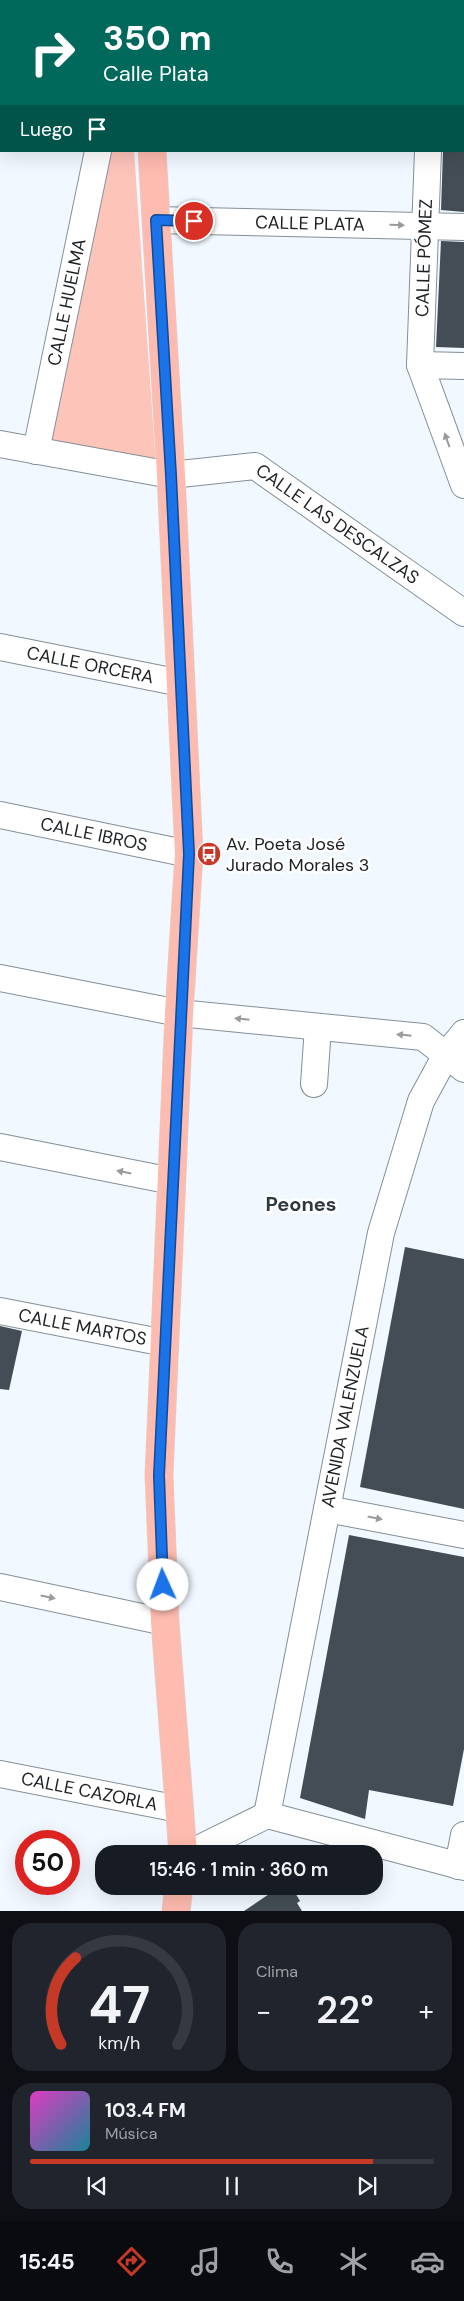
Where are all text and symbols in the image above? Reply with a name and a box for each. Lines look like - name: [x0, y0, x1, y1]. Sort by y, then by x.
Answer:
- text: 350 m: [103, 15, 212, 61]
- icon: right: [20, 20, 85, 85]
- text: Calle Plata: [103, 59, 209, 88]
- icon: arrive: [83, 115, 111, 143]
- text: Luego: [20, 117, 73, 142]
- street label: CALLE PÓMEZ: [410, 199, 438, 317]
- pin: [173, 200, 215, 242]
- icon: arrive: [180, 207, 208, 235]
- street label: CALLE PLATA: [255, 210, 365, 237]
- one-way arrow: [389, 221, 405, 229]
- street label: CALLE HUELMA: [42, 236, 92, 368]
- one-way arrow: [443, 432, 450, 447]
- street label: CALLE LAS DESCALZAS: [251, 458, 424, 590]
- street label: CALLE ORCERA: [25, 641, 156, 689]
- street label: CALLE IBROS: [38, 812, 150, 857]
- place label: Av. Poeta José Jurado Morales 3: [226, 832, 370, 877]
- bus stop icon: Av. Poeta José Jurado Morales 3: [196, 841, 222, 867]
- one-way arrow: [234, 1015, 250, 1023]
- one-way arrow: [395, 1031, 411, 1039]
- one-way arrow: [116, 1167, 132, 1175]
- district label: Peones: [265, 1191, 337, 1217]
- street label: CALLE MARTOS: [16, 1303, 149, 1351]
- street label: AVENIDA VALENZUELA: [315, 1323, 375, 1510]
- one-way arrow: [367, 1515, 383, 1523]
- position arrow: [136, 1558, 188, 1610]
- one-way arrow: [40, 1593, 55, 1601]
- street label: CALLE CAZORLA: [19, 1766, 160, 1817]
- speed limit sign: 50: [15, 1830, 80, 1895]
- text: 15:46 · 1 min · 360 m: [150, 1857, 328, 1882]
- text: Clima: [256, 1961, 298, 1982]
- text: 47: [88, 1971, 150, 2039]
- text: 22°: [316, 1985, 374, 2035]
- text: −: [256, 1993, 271, 2030]
- text: +: [419, 1993, 434, 2030]
- text: km/h: [98, 2031, 140, 2055]
- text: 103.4 FM: [105, 2098, 186, 2123]
- text: Música: [105, 2123, 157, 2144]
- icon: previous: [83, 2172, 111, 2200]
- icon: pause: [218, 2172, 246, 2200]
- icon: next: [353, 2172, 381, 2200]
- icon: directions: [114, 2244, 149, 2279]
- icon: music: [188, 2244, 223, 2279]
- icon: phone: [262, 2244, 297, 2279]
- icon: climate: [336, 2244, 371, 2279]
- icon: car: [410, 2244, 445, 2279]
- text: 15:45: [19, 2247, 75, 2276]

